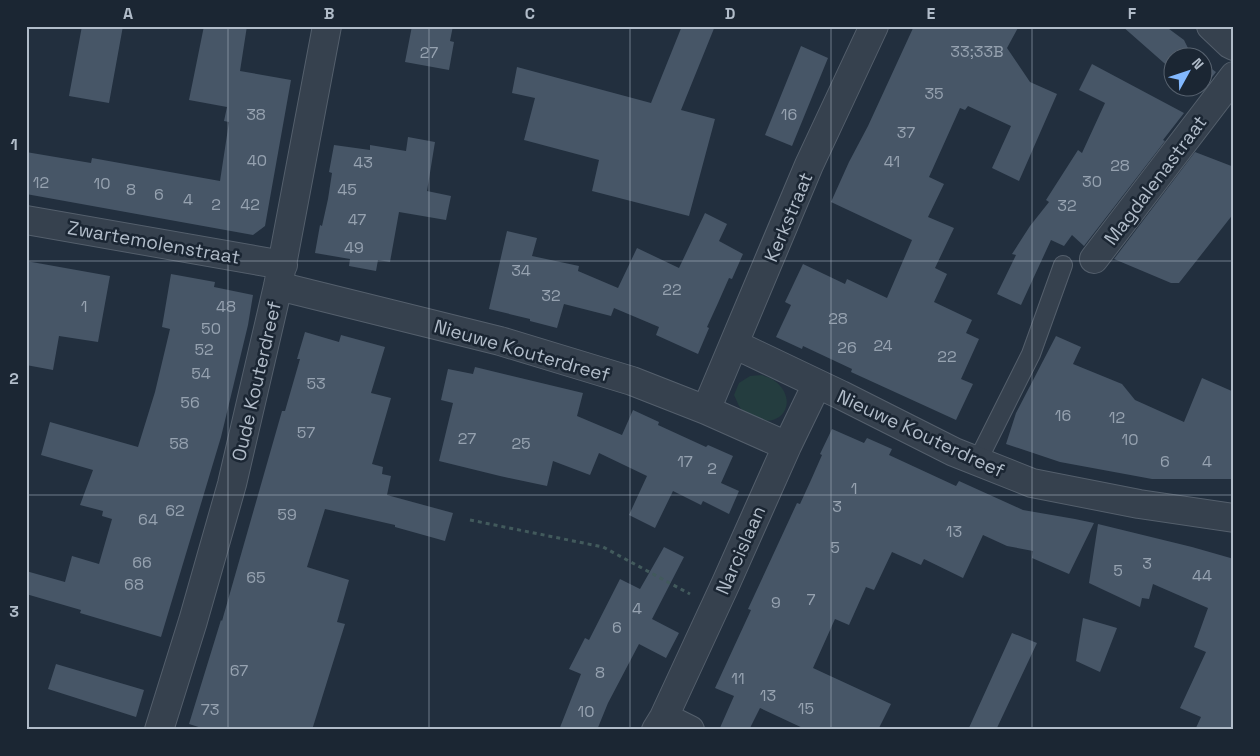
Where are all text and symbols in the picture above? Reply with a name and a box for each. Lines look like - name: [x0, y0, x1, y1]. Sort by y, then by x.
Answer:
- text: A: [123, 3, 133, 24]
- text: B: [324, 3, 334, 24]
- text: C: [525, 3, 535, 24]
- text: D: [725, 3, 735, 24]
- text: E: [927, 3, 936, 24]
- text: F: [1128, 3, 1137, 24]
- house number: 33;33B: [950, 41, 1004, 62]
- house number: 27: [420, 42, 438, 63]
- north arrow: [1162, 48, 1212, 98]
- text: N: [1188, 54, 1208, 73]
- house number: 35: [924, 83, 944, 104]
- house number: 38: [246, 104, 266, 125]
- house number: 16: [781, 104, 797, 125]
- street label: Magdalenastraat: [1098, 110, 1212, 250]
- house number: 37: [897, 122, 915, 143]
- text: 1: [10, 134, 18, 155]
- house number: 40: [247, 150, 267, 171]
- house number: 41: [884, 151, 900, 172]
- house number: 43: [353, 152, 373, 173]
- house number: 28: [1110, 155, 1130, 176]
- street label: Kerkstraat: [758, 169, 819, 266]
- house number: 30: [1082, 171, 1102, 192]
- house number: 12: [33, 172, 49, 193]
- house number: 10: [94, 173, 110, 194]
- house number: 8: [126, 179, 136, 200]
- house number: 45: [337, 179, 357, 200]
- house number: 6: [154, 184, 164, 205]
- house number: 4: [183, 189, 193, 210]
- house number: 2: [211, 194, 221, 215]
- house number: 42: [240, 194, 260, 215]
- house number: 32: [1057, 195, 1077, 216]
- house number: 47: [348, 209, 366, 230]
- street label: Zwartemolenstraat: [66, 215, 242, 270]
- house number: 49: [344, 237, 364, 258]
- house number: 34: [511, 260, 531, 281]
- house number: 22: [662, 279, 682, 300]
- house number: 32: [541, 285, 561, 306]
- house number: 1: [81, 296, 87, 317]
- house number: 48: [216, 296, 236, 317]
- street label: Oude Kouterdreef: [226, 299, 287, 463]
- house number: 28: [828, 308, 848, 329]
- street label: Nieuwe Kouterdreef: [431, 313, 613, 388]
- house number: 50: [201, 318, 221, 339]
- house number: 24: [873, 335, 893, 356]
- house number: 26: [837, 337, 857, 358]
- house number: 52: [194, 339, 214, 360]
- house number: 22: [937, 346, 957, 367]
- house number: 54: [191, 363, 211, 384]
- text: 2: [9, 368, 19, 389]
- house number: 53: [306, 373, 326, 394]
- street label: Nieuwe Kouterdreef: [833, 384, 1009, 483]
- house number: 56: [180, 392, 200, 413]
- house number: 16: [1055, 405, 1071, 426]
- house number: 12: [1109, 407, 1125, 428]
- house number: 57: [297, 422, 315, 443]
- house number: 27: [458, 428, 476, 449]
- house number: 10: [1122, 429, 1138, 450]
- house number: 58: [169, 433, 189, 454]
- house number: 25: [511, 433, 531, 454]
- house number: 17: [677, 451, 693, 472]
- house number: 6: [1160, 451, 1170, 472]
- house number: 4: [1202, 451, 1212, 472]
- house number: 2: [707, 458, 717, 479]
- house number: 1: [851, 478, 857, 499]
- house number: 3: [832, 496, 842, 517]
- house number: 62: [165, 500, 185, 521]
- street label: Narcislaan: [710, 502, 771, 598]
- house number: 59: [277, 504, 297, 525]
- house number: 64: [138, 509, 158, 530]
- house number: 13: [946, 521, 962, 542]
- house number: 5: [830, 537, 840, 558]
- house number: 66: [132, 552, 152, 573]
- house number: 3: [1142, 553, 1152, 574]
- house number: 5: [1113, 560, 1123, 581]
- house number: 44: [1192, 565, 1212, 586]
- house number: 65: [246, 567, 266, 588]
- house number: 68: [124, 574, 144, 595]
- house number: 7: [806, 589, 816, 610]
- house number: 9: [771, 592, 781, 613]
- house number: 4: [632, 598, 642, 619]
- text: 3: [9, 601, 19, 622]
- house number: 6: [612, 617, 622, 638]
- house number: 67: [230, 660, 248, 681]
- house number: 8: [595, 662, 605, 683]
- house number: 11: [731, 668, 745, 689]
- house number: 13: [760, 685, 776, 706]
- house number: 15: [798, 698, 814, 719]
- house number: 73: [201, 699, 219, 720]
- house number: 10: [578, 701, 594, 722]

